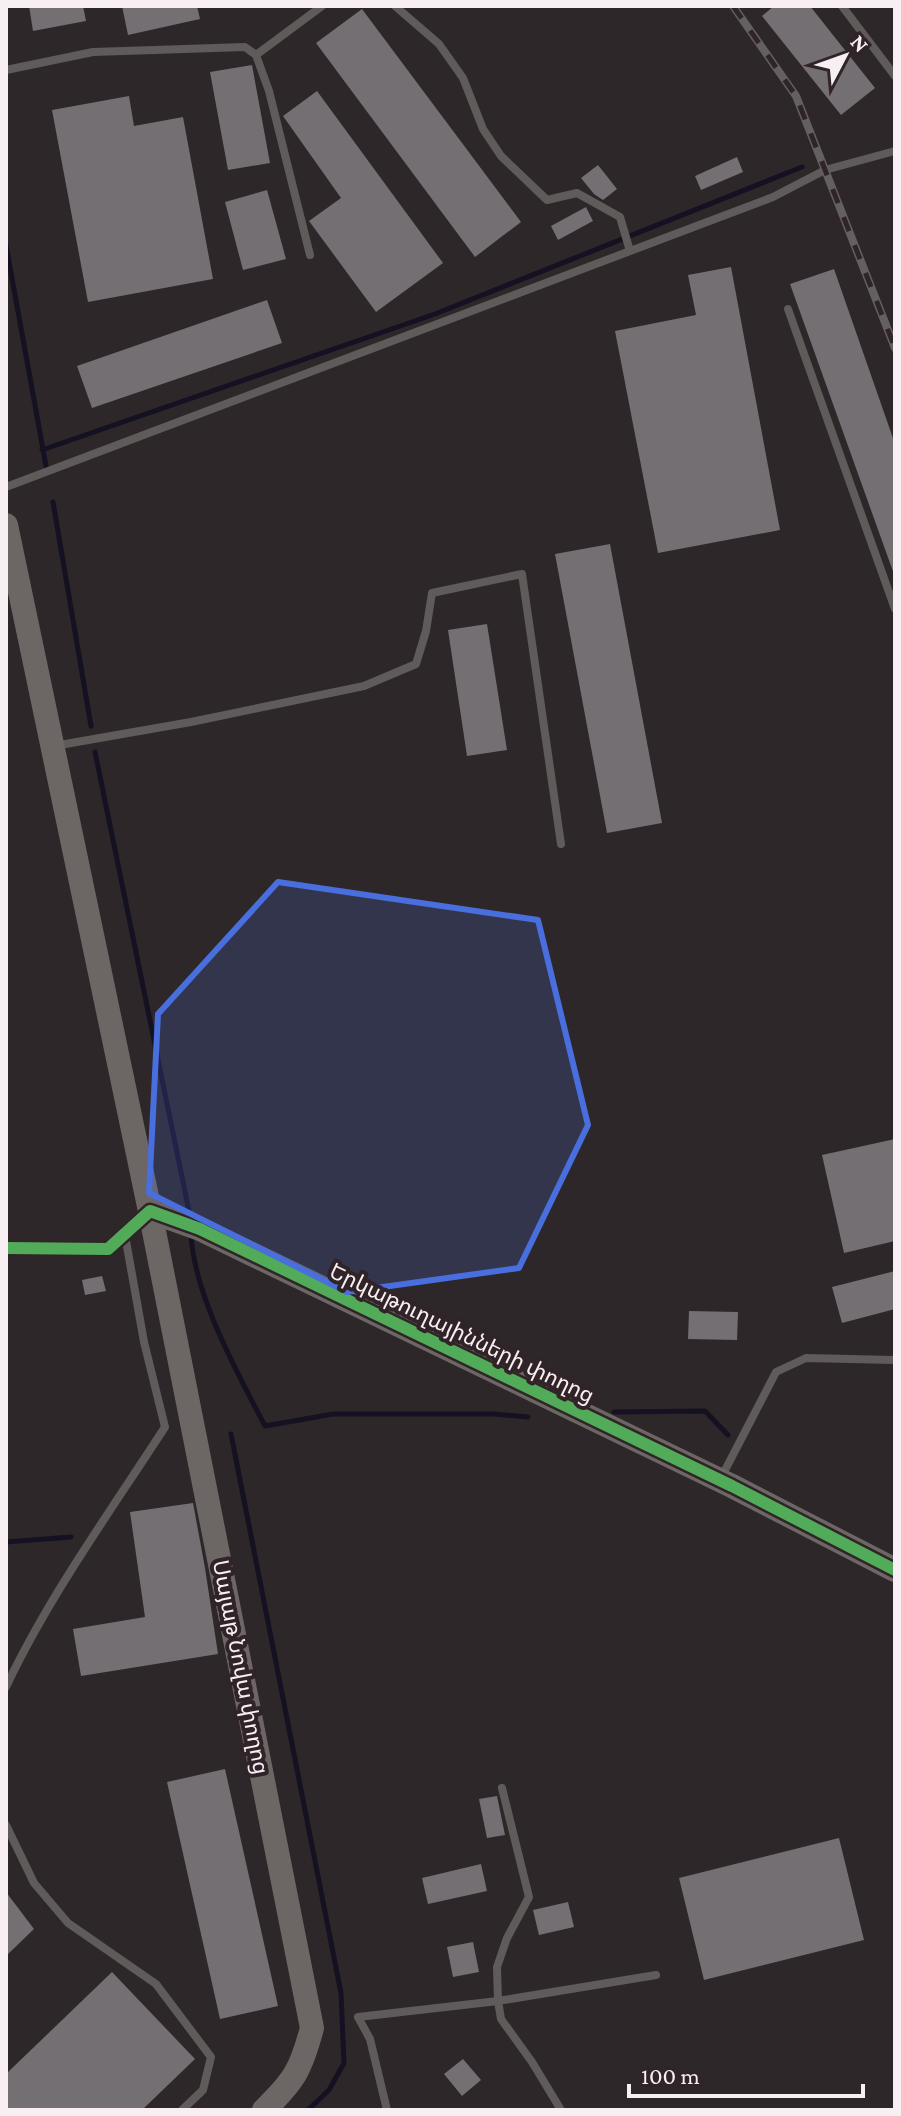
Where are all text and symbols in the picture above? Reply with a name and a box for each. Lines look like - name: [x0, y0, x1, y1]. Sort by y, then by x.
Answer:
- north arrow: [805, 16, 885, 96]
- text: N: [845, 29, 874, 57]
- street label: Երկաթուղայինների փողոց: [326, 1258, 598, 1408]
- street label: Սայաթ Նովա փողոց: [208, 1558, 274, 1776]
- scale bar: [629, 2048, 863, 2098]
- text: 100 m: [641, 2062, 700, 2089]

